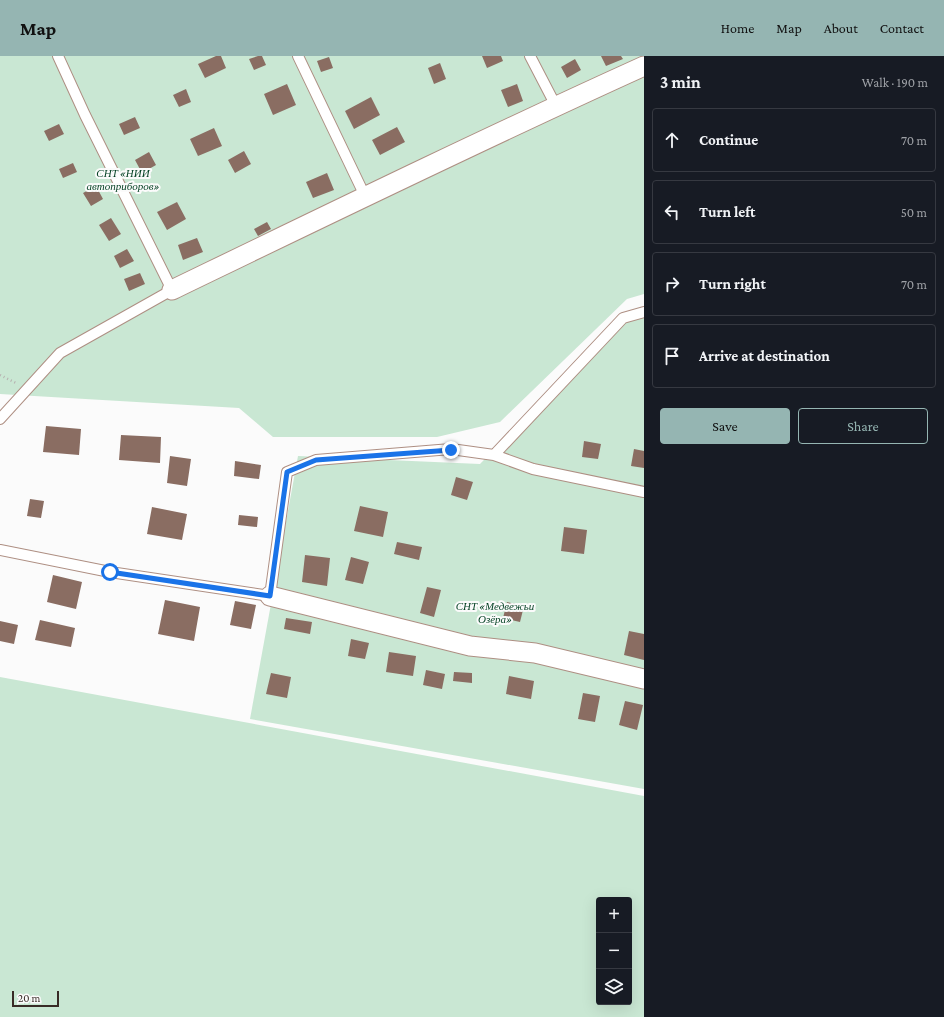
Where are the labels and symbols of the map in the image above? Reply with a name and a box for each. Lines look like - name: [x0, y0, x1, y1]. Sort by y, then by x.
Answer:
- park label: СНТ «НИИ автоприборов»: [87, 167, 159, 192]
- route end: [442, 441, 460, 459]
- route start: [101, 563, 119, 581]
- park label: СНТ «Медвежьи Озёра»: [456, 600, 535, 625]
- scale bar: [12, 989, 59, 1008]

